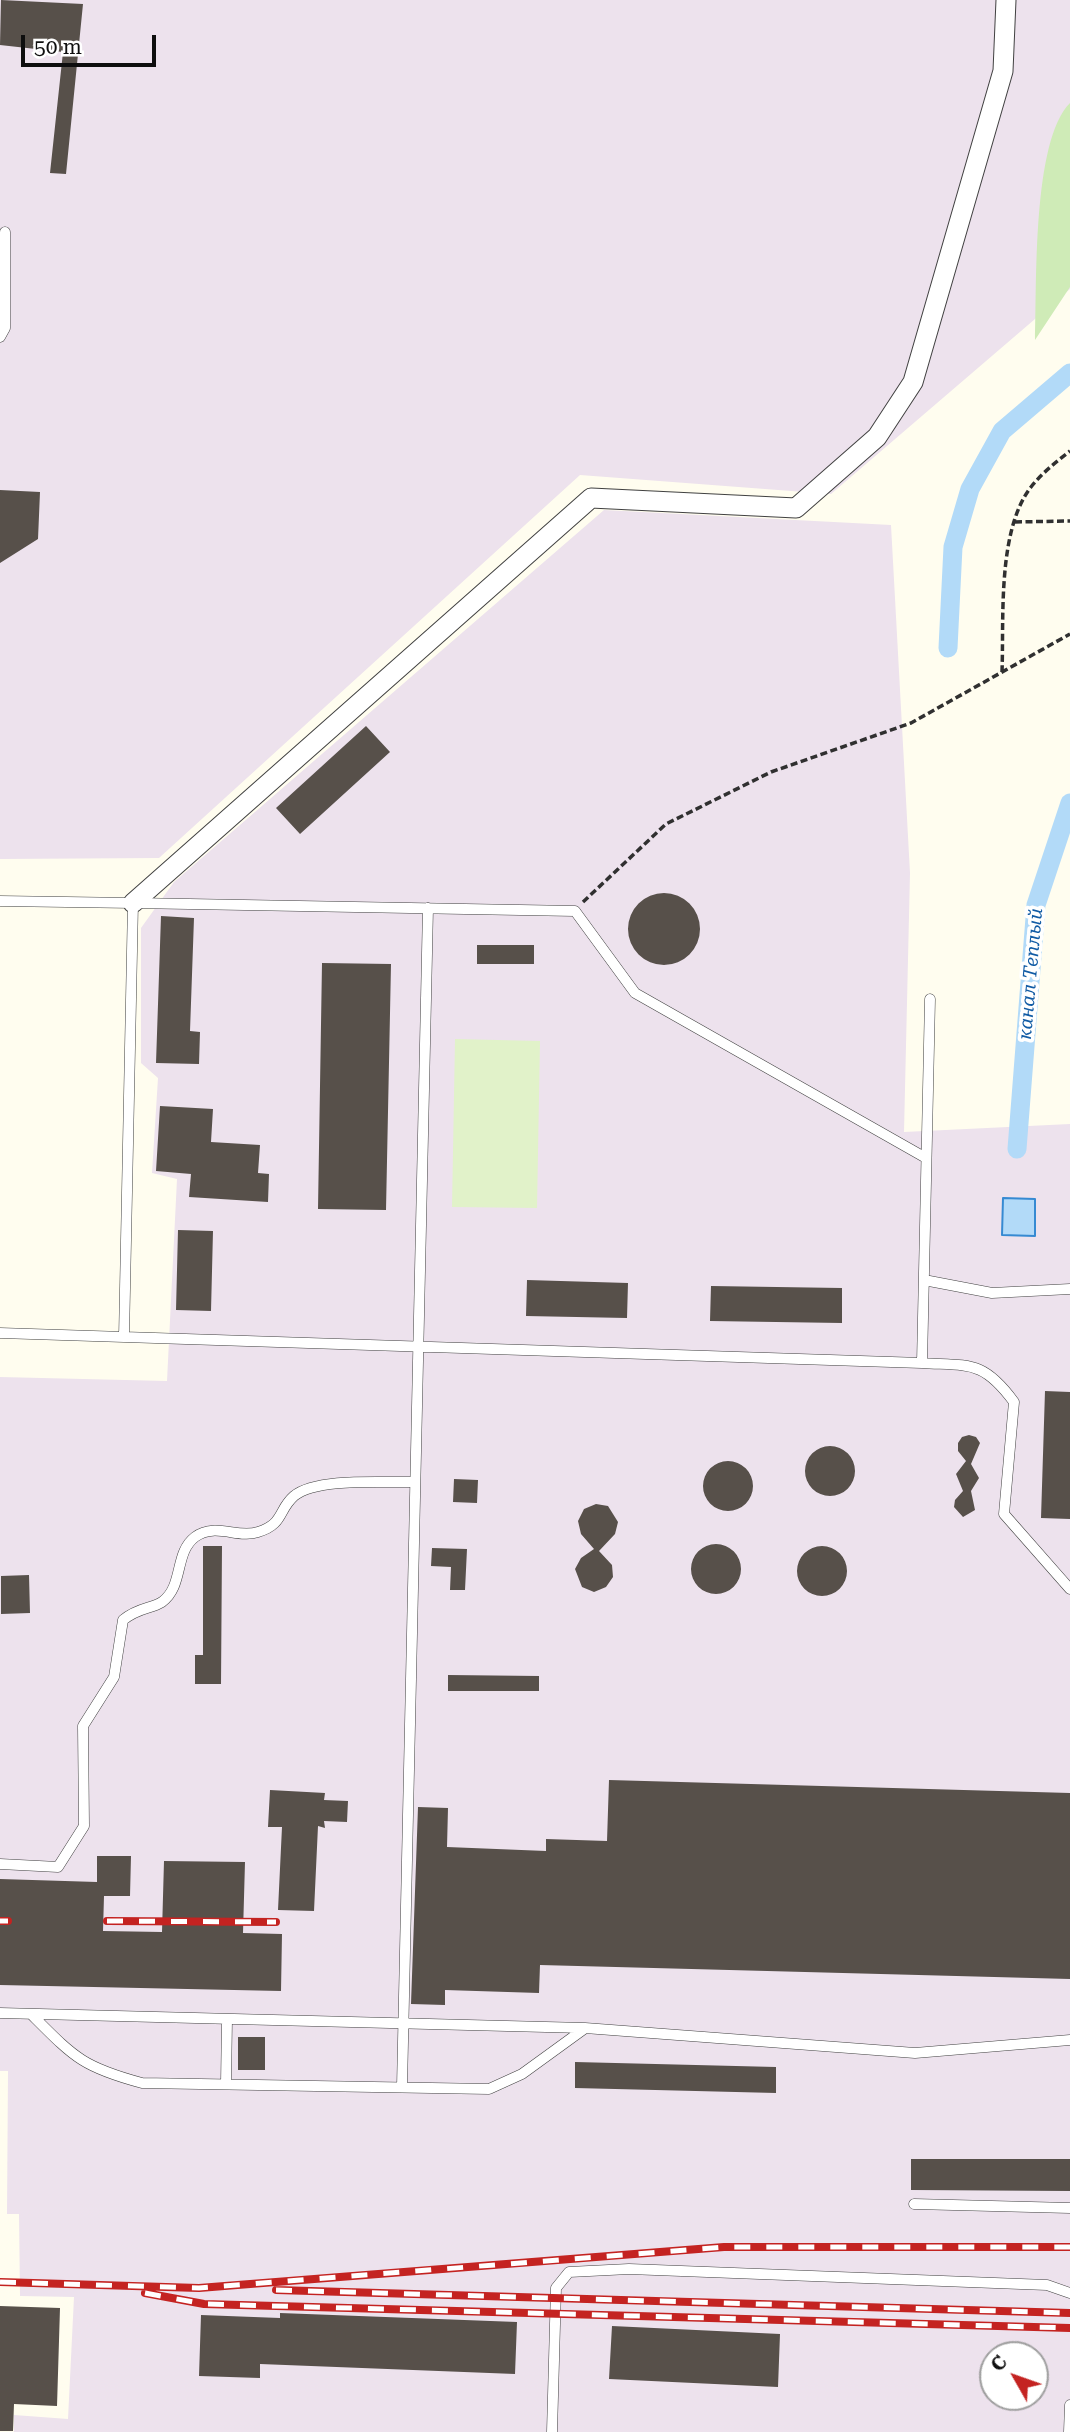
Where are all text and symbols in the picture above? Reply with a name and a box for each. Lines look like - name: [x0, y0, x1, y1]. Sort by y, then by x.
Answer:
- scale bar: [24, 21, 159, 65]
- text: 50 m: [34, 35, 82, 59]
- water label: канал Теплый: [1014, 907, 1048, 1041]
- north arrow: [979, 2341, 1049, 2411]
- text: С: [986, 2351, 1012, 2376]

